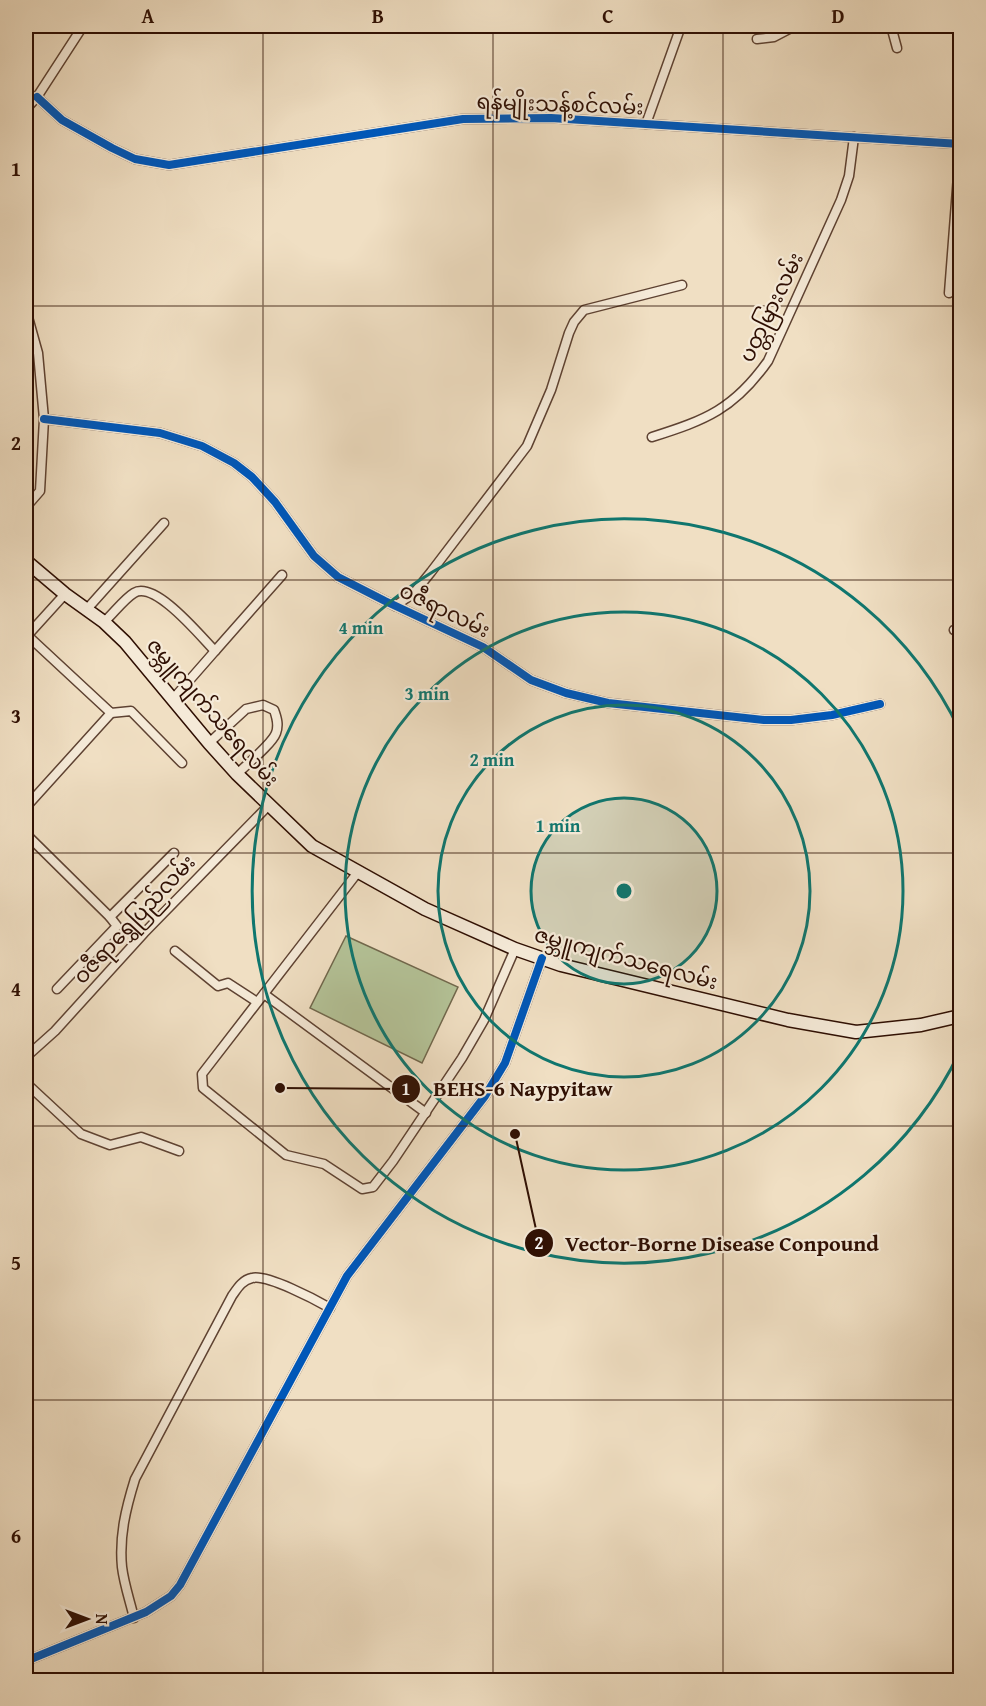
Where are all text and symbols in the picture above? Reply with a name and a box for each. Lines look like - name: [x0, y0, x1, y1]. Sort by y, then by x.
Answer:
- text: A: [142, 1, 155, 30]
- text: B: [372, 1, 384, 30]
- text: C: [602, 1, 614, 30]
- text: D: [831, 1, 845, 30]
- street label: ရန်မျိုးသန့်စင်လမ်း: [476, 86, 644, 125]
- text: 1: [11, 154, 21, 183]
- street label: ပတ္တမြားလမ်း: [731, 247, 813, 368]
- text: 2: [11, 428, 21, 457]
- street label: ဝဇီရာလမ်း: [393, 575, 496, 647]
- text: 4 min: [339, 614, 384, 641]
- street label: ဇမ္ဘူကျက်သရေလမ်း: [137, 631, 287, 795]
- text: 3 min: [405, 680, 450, 707]
- text: 3: [11, 701, 21, 730]
- text: 2 min: [470, 746, 515, 773]
- text: 1 min: [536, 812, 581, 839]
- street label: ဝဇီရာရွှေပြည်လမ်း: [66, 847, 204, 992]
- centre of rings: [614, 881, 634, 901]
- street label: ဇမ္ဘူကျက်သရေလမ်း: [530, 919, 721, 1000]
- text: 4: [11, 974, 21, 1003]
- callout: BEHS-6 Naypyitaw: [391, 1069, 624, 1109]
- text: BEHS-6 Naypyitaw: [433, 1072, 613, 1104]
- text: 1: [401, 1075, 411, 1102]
- callout: Vector-Borne Disease Conpound: [524, 1223, 891, 1263]
- text: Vector-Borne Disease Conpound: [565, 1227, 879, 1259]
- text: 2: [534, 1229, 544, 1256]
- text: 5: [11, 1248, 21, 1277]
- text: 6: [11, 1521, 21, 1550]
- north arrow: [57, 1589, 117, 1649]
- text: N: [90, 1614, 114, 1625]

